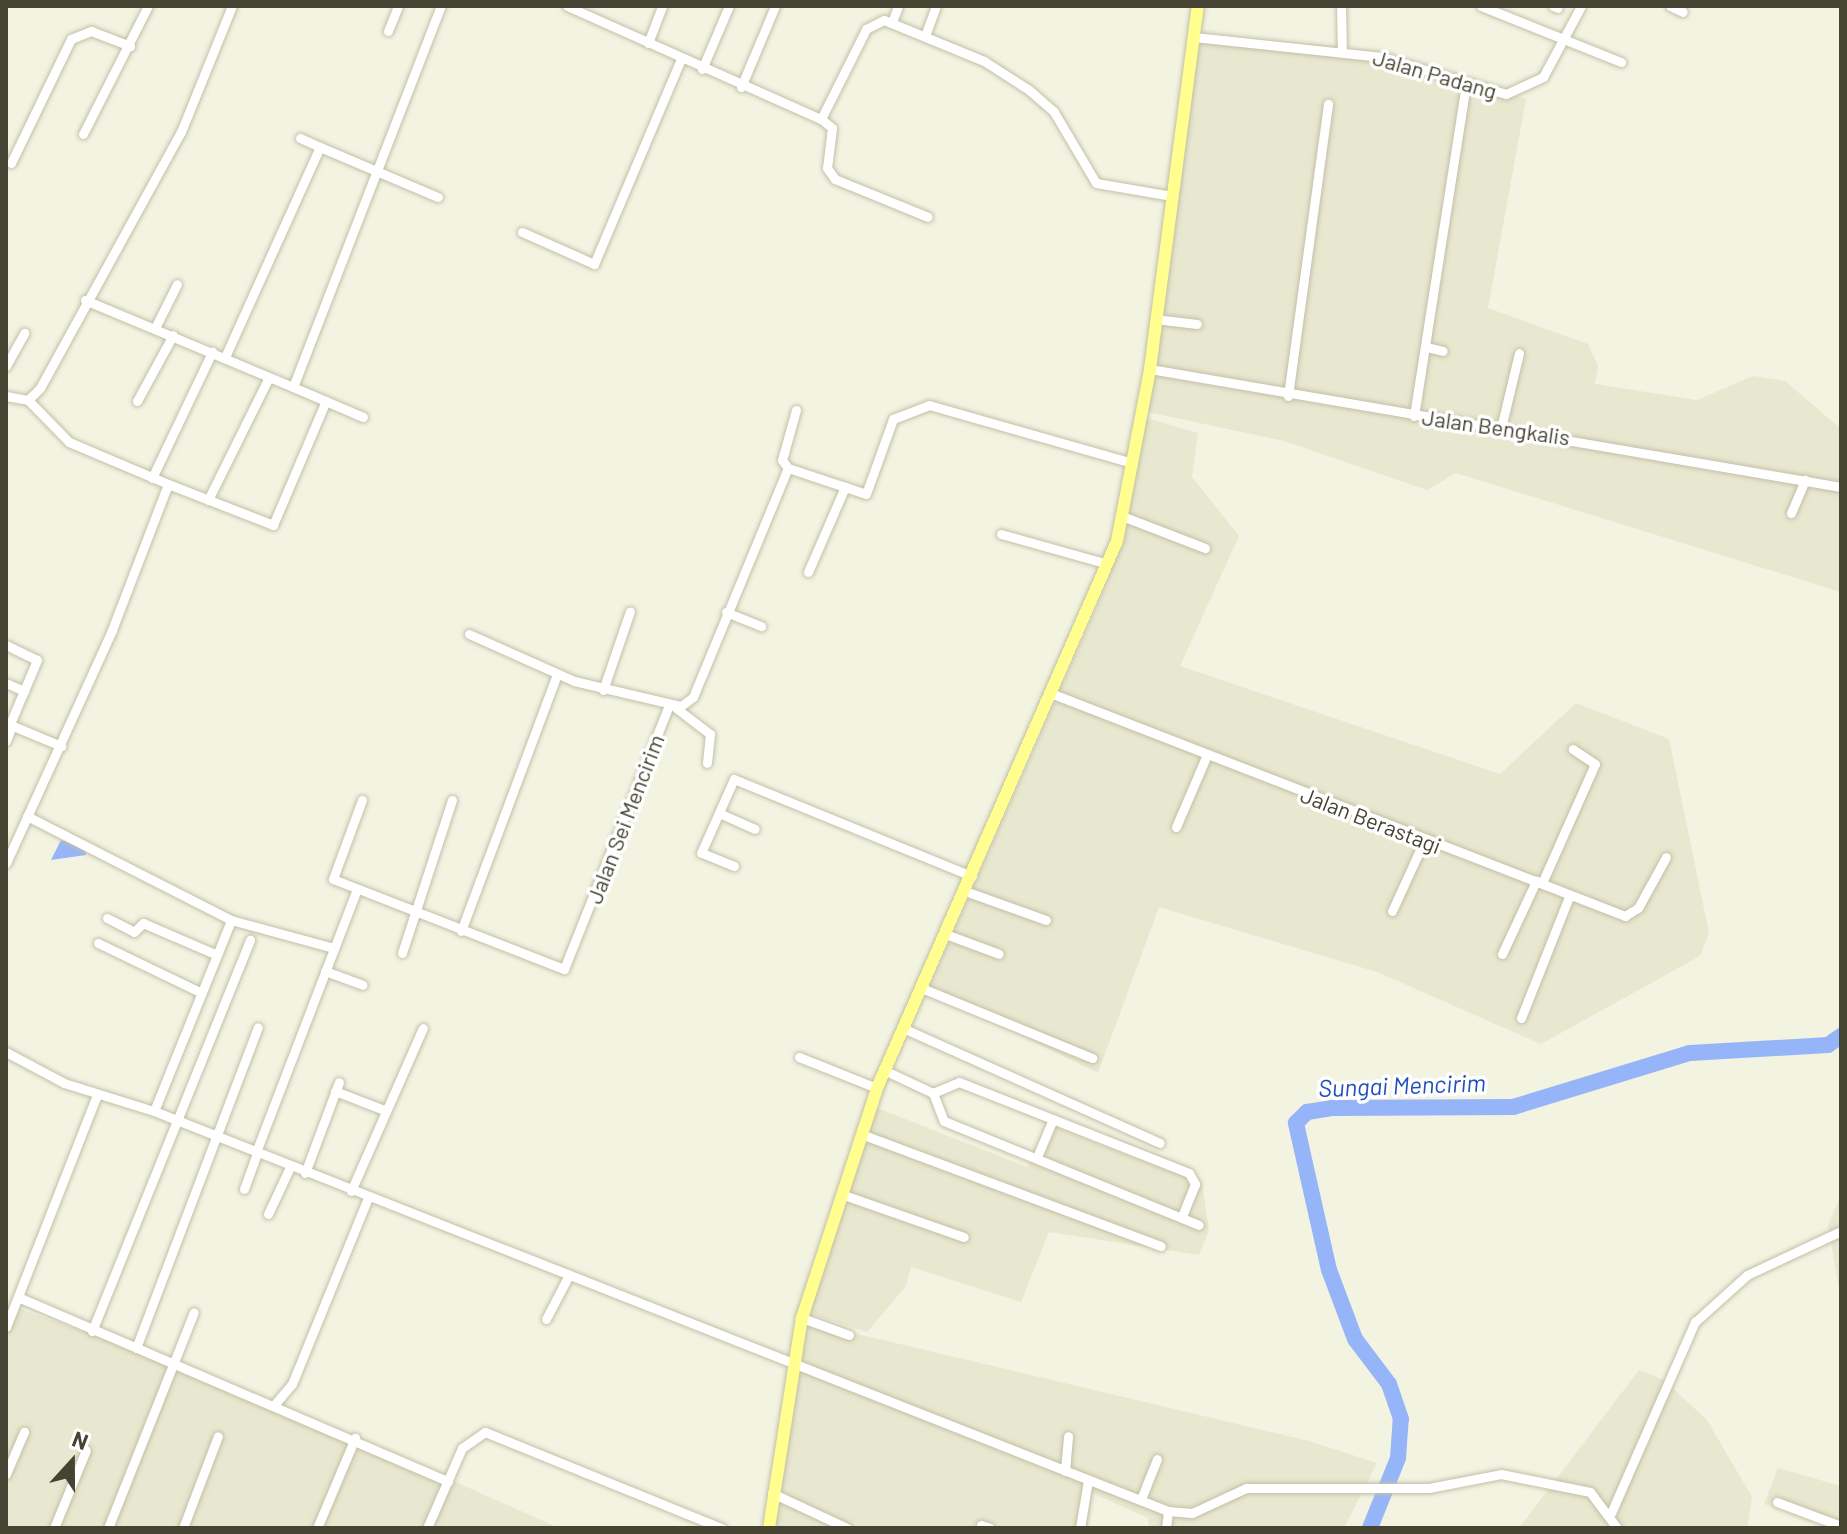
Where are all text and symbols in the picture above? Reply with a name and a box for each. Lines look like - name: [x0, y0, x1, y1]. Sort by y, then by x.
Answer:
- street label: Jalan Padang: [1370, 44, 1500, 104]
- street label: Jalan Bengkalis: [1420, 404, 1572, 450]
- street label: Jalan Sei Mencirim: [581, 731, 669, 907]
- street label: Jalan Berastagi: [1297, 781, 1445, 859]
- water label: Sungai Mencirim: [1318, 1068, 1486, 1102]
- north arrow: [32, 1422, 112, 1502]
- text: N: [69, 1425, 92, 1454]

